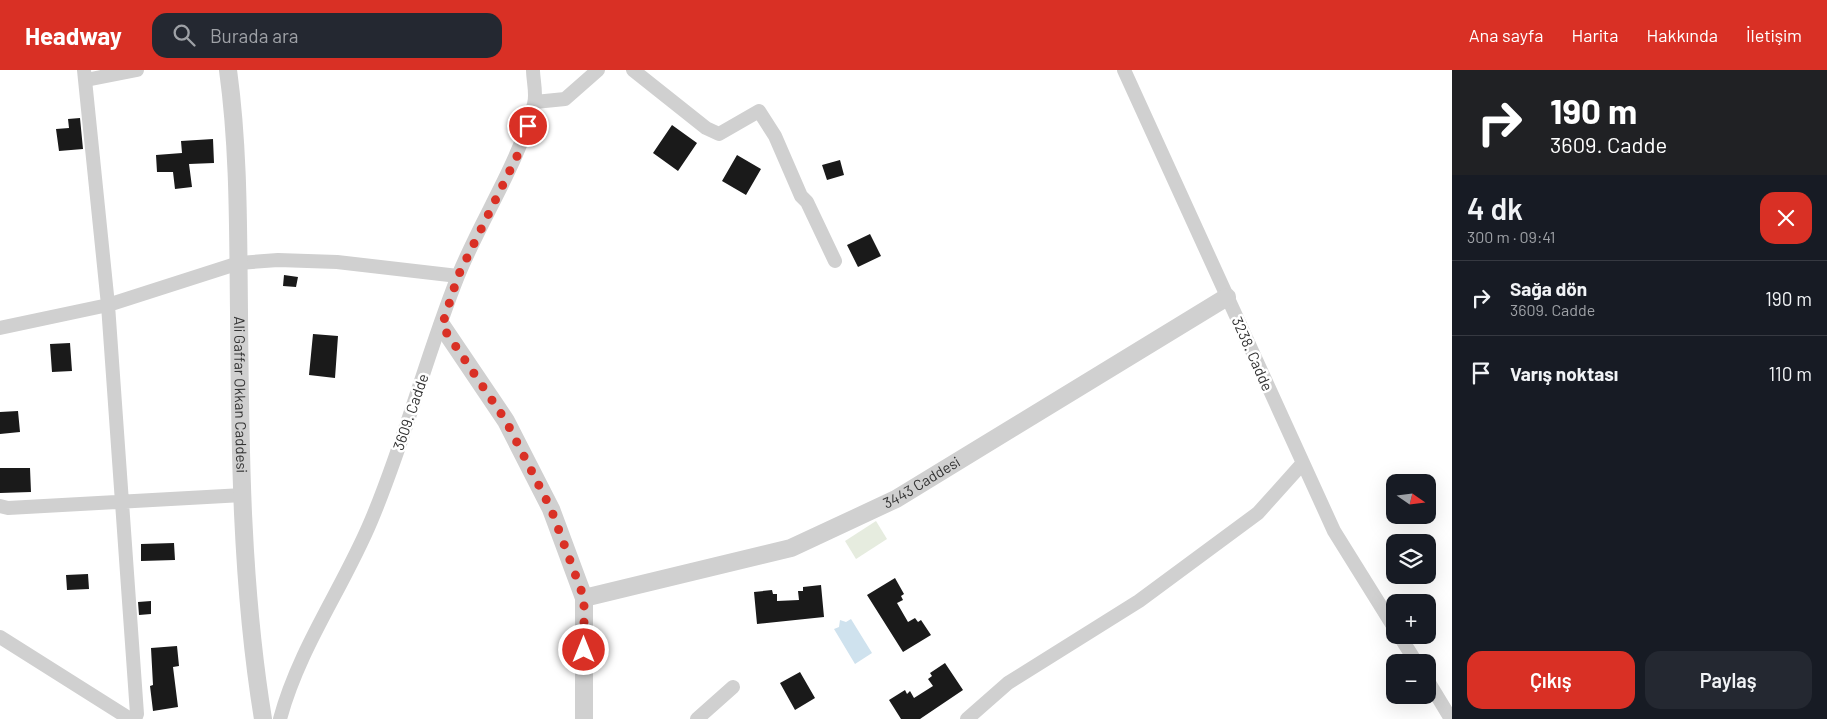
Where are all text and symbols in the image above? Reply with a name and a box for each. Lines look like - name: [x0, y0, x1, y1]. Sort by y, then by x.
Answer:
- search box: [152, 13, 502, 58]
- text: Headway: [25, 21, 122, 50]
- icon: search: [170, 21, 198, 49]
- text: Burada ara: [210, 24, 299, 47]
- text: Ana sayfa: [1469, 24, 1543, 46]
- text: Harita: [1571, 24, 1619, 46]
- text: Hakkında: [1647, 24, 1718, 46]
- text: İletişim: [1746, 24, 1802, 46]
- text: 190 m: [1550, 89, 1637, 131]
- icon: right: [1467, 90, 1532, 155]
- pin: [507, 105, 549, 147]
- icon: arrive: [514, 112, 542, 140]
- text: 3609. Cadde: [1550, 131, 1667, 157]
- text: 4 dk: [1467, 190, 1523, 226]
- button: close: [1760, 192, 1812, 244]
- text: 300 m · 09:41: [1467, 227, 1555, 246]
- text: Sağa dön: [1510, 277, 1587, 300]
- icon: right: [1467, 284, 1495, 312]
- text: 190 m: [1765, 287, 1812, 310]
- text: 3609. Cadde: [1510, 300, 1595, 319]
- street label: 3238. Cadde: [1229, 314, 1277, 394]
- street label: Ali Gaffar Okkan Caddesi: [231, 316, 251, 473]
- icon: arrive: [1467, 359, 1495, 387]
- text: Varış noktası: [1510, 362, 1618, 385]
- text: 110 m: [1768, 362, 1812, 385]
- street label: 3609. Cadde: [389, 371, 432, 452]
- street label: 3443 Caddesi: [880, 452, 963, 512]
- north arrow: [1386, 474, 1436, 524]
- map controls: [1386, 474, 1436, 704]
- button: layers: [1386, 534, 1436, 584]
- button: +: [1386, 594, 1436, 644]
- position arrow: [557, 623, 609, 675]
- button: Çıkış: [1467, 651, 1635, 709]
- button: Paylaş: [1645, 651, 1812, 709]
- button: −: [1386, 654, 1436, 704]

